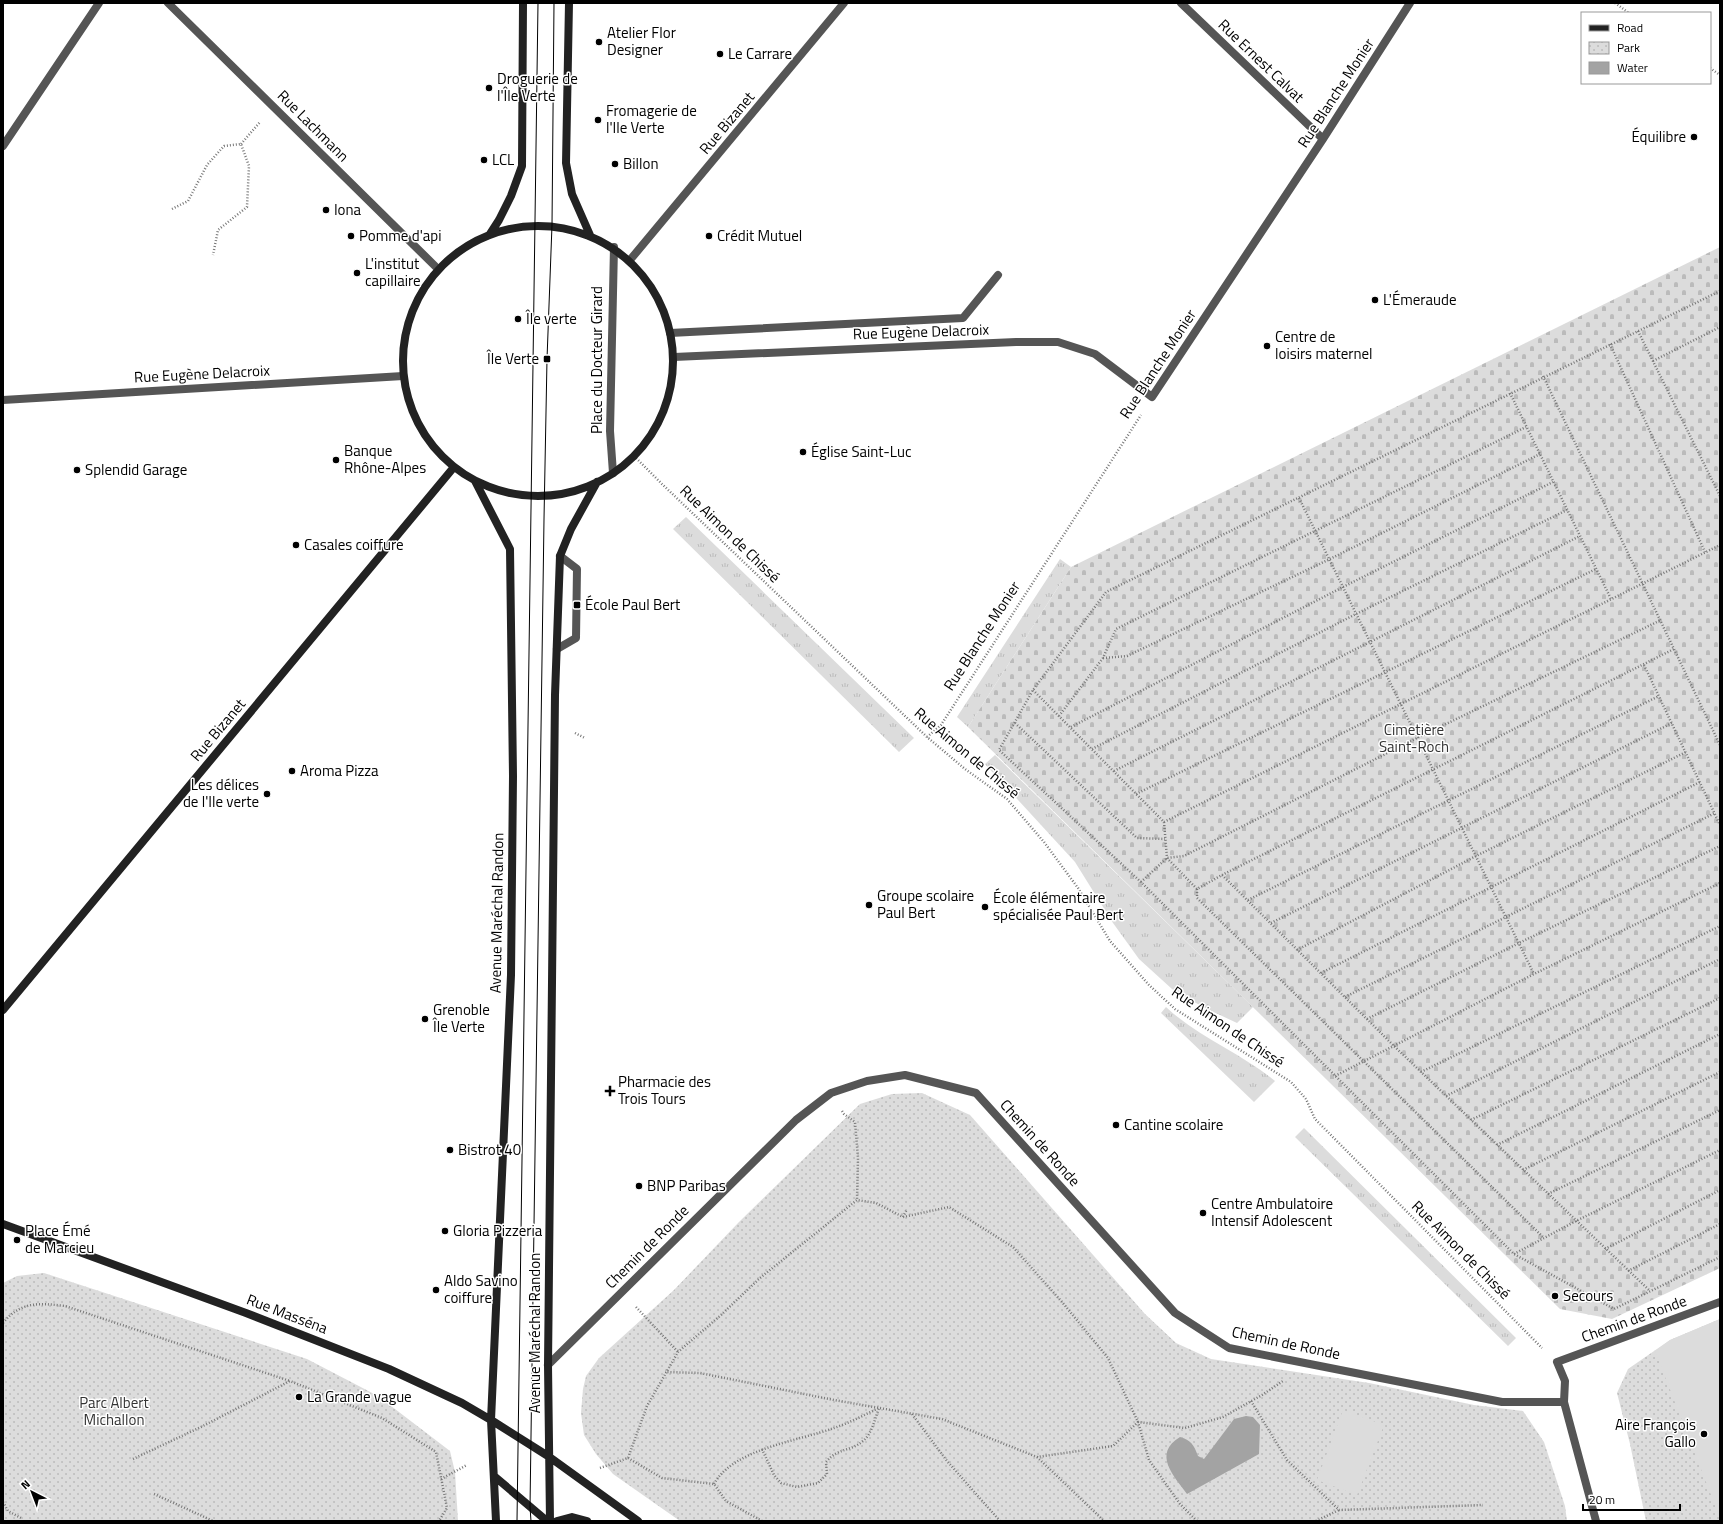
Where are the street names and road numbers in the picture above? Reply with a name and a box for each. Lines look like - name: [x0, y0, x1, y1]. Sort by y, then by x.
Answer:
- street label: Rue Ernest Calvat: [1213, 14, 1310, 108]
- street label: Rue Blanche Monier: [1292, 33, 1380, 152]
- street label: Rue Lachmann: [272, 84, 355, 167]
- street label: Rue Bizanet: [693, 86, 760, 159]
- street label: Place du Docteur Girard: [585, 286, 608, 434]
- street label: Rue Blanche Monier: [1114, 304, 1202, 423]
- street label: Rue Eugène Delacroix: [853, 318, 990, 345]
- street label: Rue Eugène Delacroix: [133, 358, 271, 389]
- street label: Rue Aimon de Chissé: [675, 480, 786, 588]
- street label: Rue Blanche Monier: [938, 576, 1026, 695]
- street label: Rue Bizanet: [184, 693, 251, 766]
- street label: Rue Aimon de Chissé: [909, 701, 1025, 804]
- street label: Avenue Maréchal Randon: [484, 833, 509, 993]
- street label: Rue Aimon de Chissé: [1167, 980, 1289, 1073]
- street label: Chemin de Ronde: [995, 1094, 1086, 1191]
- street label: Rue Aimon de Chissé: [1407, 1195, 1516, 1304]
- street label: Chemin de Ronde: [599, 1199, 694, 1294]
- street label: Avenue Maréchal Randon: [523, 1253, 546, 1413]
- street label: Rue Masséna: [243, 1288, 332, 1340]
- street label: Chemin de Ronde: [1578, 1289, 1690, 1348]
- street label: Chemin de Ronde: [1230, 1320, 1342, 1365]

